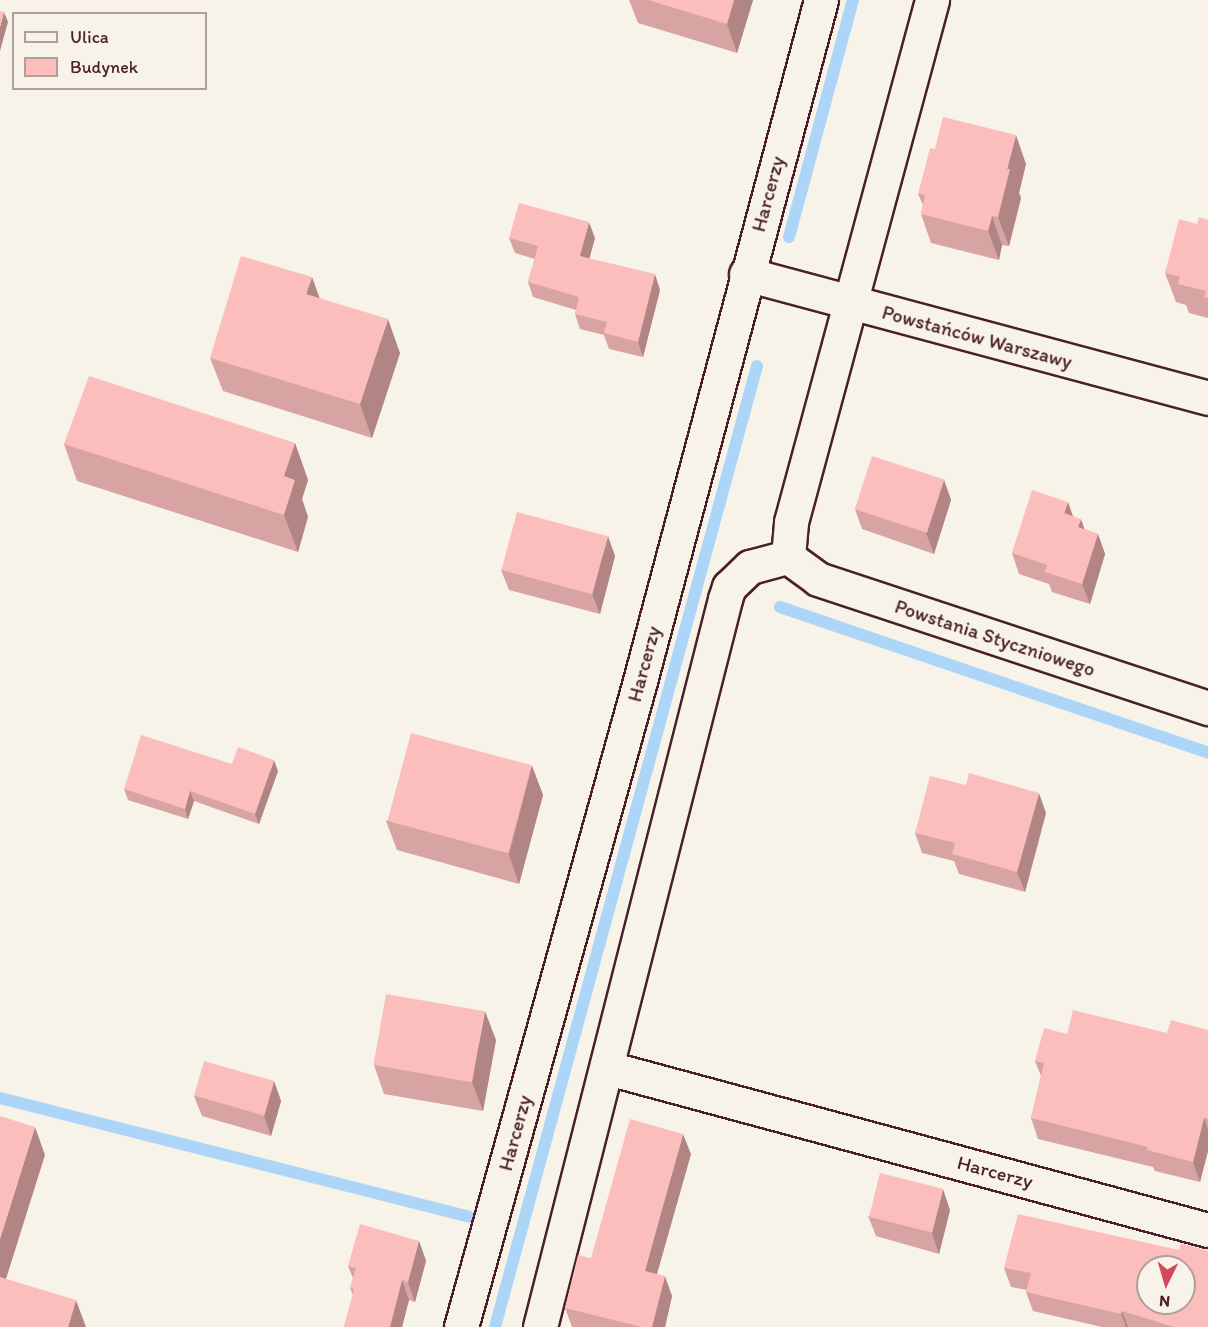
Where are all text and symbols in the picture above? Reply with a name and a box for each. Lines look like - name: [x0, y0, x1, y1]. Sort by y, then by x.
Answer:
- legend: [12, 12, 207, 90]
- text: Ulica: [70, 26, 109, 48]
- text: Budynek: [70, 56, 138, 78]
- street label: Harcerzy: [746, 154, 790, 234]
- street label: Powstańców Warszawy: [879, 300, 1075, 374]
- street label: Powstania Styczniowego: [892, 594, 1098, 682]
- street label: Harcerzy: [622, 624, 666, 704]
- street label: Harcerzy: [493, 1093, 537, 1173]
- street label: Harcerzy: [955, 1150, 1035, 1194]
- north arrow: [1136, 1255, 1196, 1315]
- text: N: [1158, 1292, 1171, 1311]

